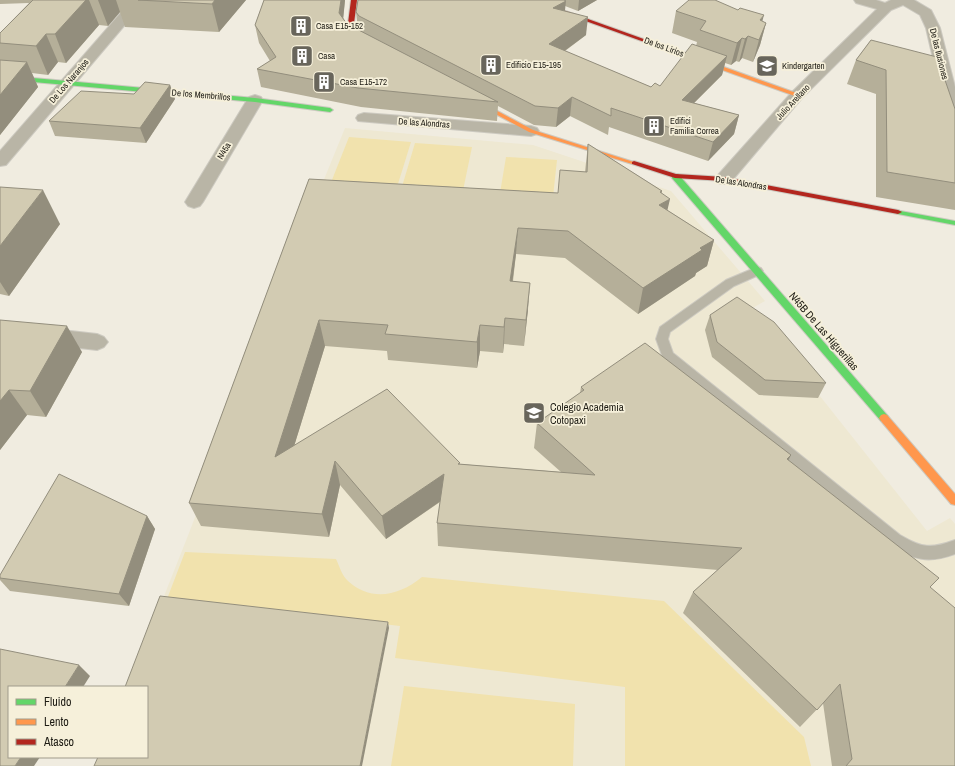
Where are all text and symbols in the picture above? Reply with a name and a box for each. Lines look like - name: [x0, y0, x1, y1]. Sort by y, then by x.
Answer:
- building icon: Casa E15-152: [288, 13, 314, 39]
- place label: Casa E15-152: [316, 20, 363, 32]
- street label: De las Ilusiones: [927, 27, 951, 81]
- street label: De los Lirios: [642, 34, 686, 60]
- building icon: Casa: [289, 43, 315, 69]
- place label: Casa: [318, 50, 335, 62]
- building icon: Edificio E15-195: [478, 52, 504, 78]
- school or university icon: Kindergarten: [754, 53, 780, 79]
- street label: De Los Naranjos: [46, 56, 92, 106]
- place label: Edificio E15-195: [506, 59, 561, 71]
- place label: Kindergarten: [782, 60, 825, 72]
- building icon: Casa E15-172: [311, 69, 337, 95]
- place label: Casa E15-172: [340, 76, 387, 88]
- street label: Julio Arellano: [774, 82, 812, 122]
- street label: De los Membrillos: [171, 86, 231, 104]
- building icon: Edifici Familia Correa: [641, 113, 667, 139]
- street label: De las Alondras: [398, 115, 451, 131]
- place label: Edifici Familia Correa: [670, 115, 719, 137]
- street label: N45a: [214, 140, 234, 162]
- street label: De las Alondras: [715, 173, 768, 193]
- street label: N45B De Las Higuerillas: [786, 289, 862, 373]
- school or university icon: Colegio Academia Cotopaxi: [521, 400, 547, 426]
- place label: Colegio Academia Cotopaxi: [550, 400, 624, 427]
- legend: [8, 686, 148, 758]
- text: Fluido: [44, 694, 71, 710]
- text: Lento: [44, 714, 69, 730]
- text: Atasco: [43, 734, 74, 750]

